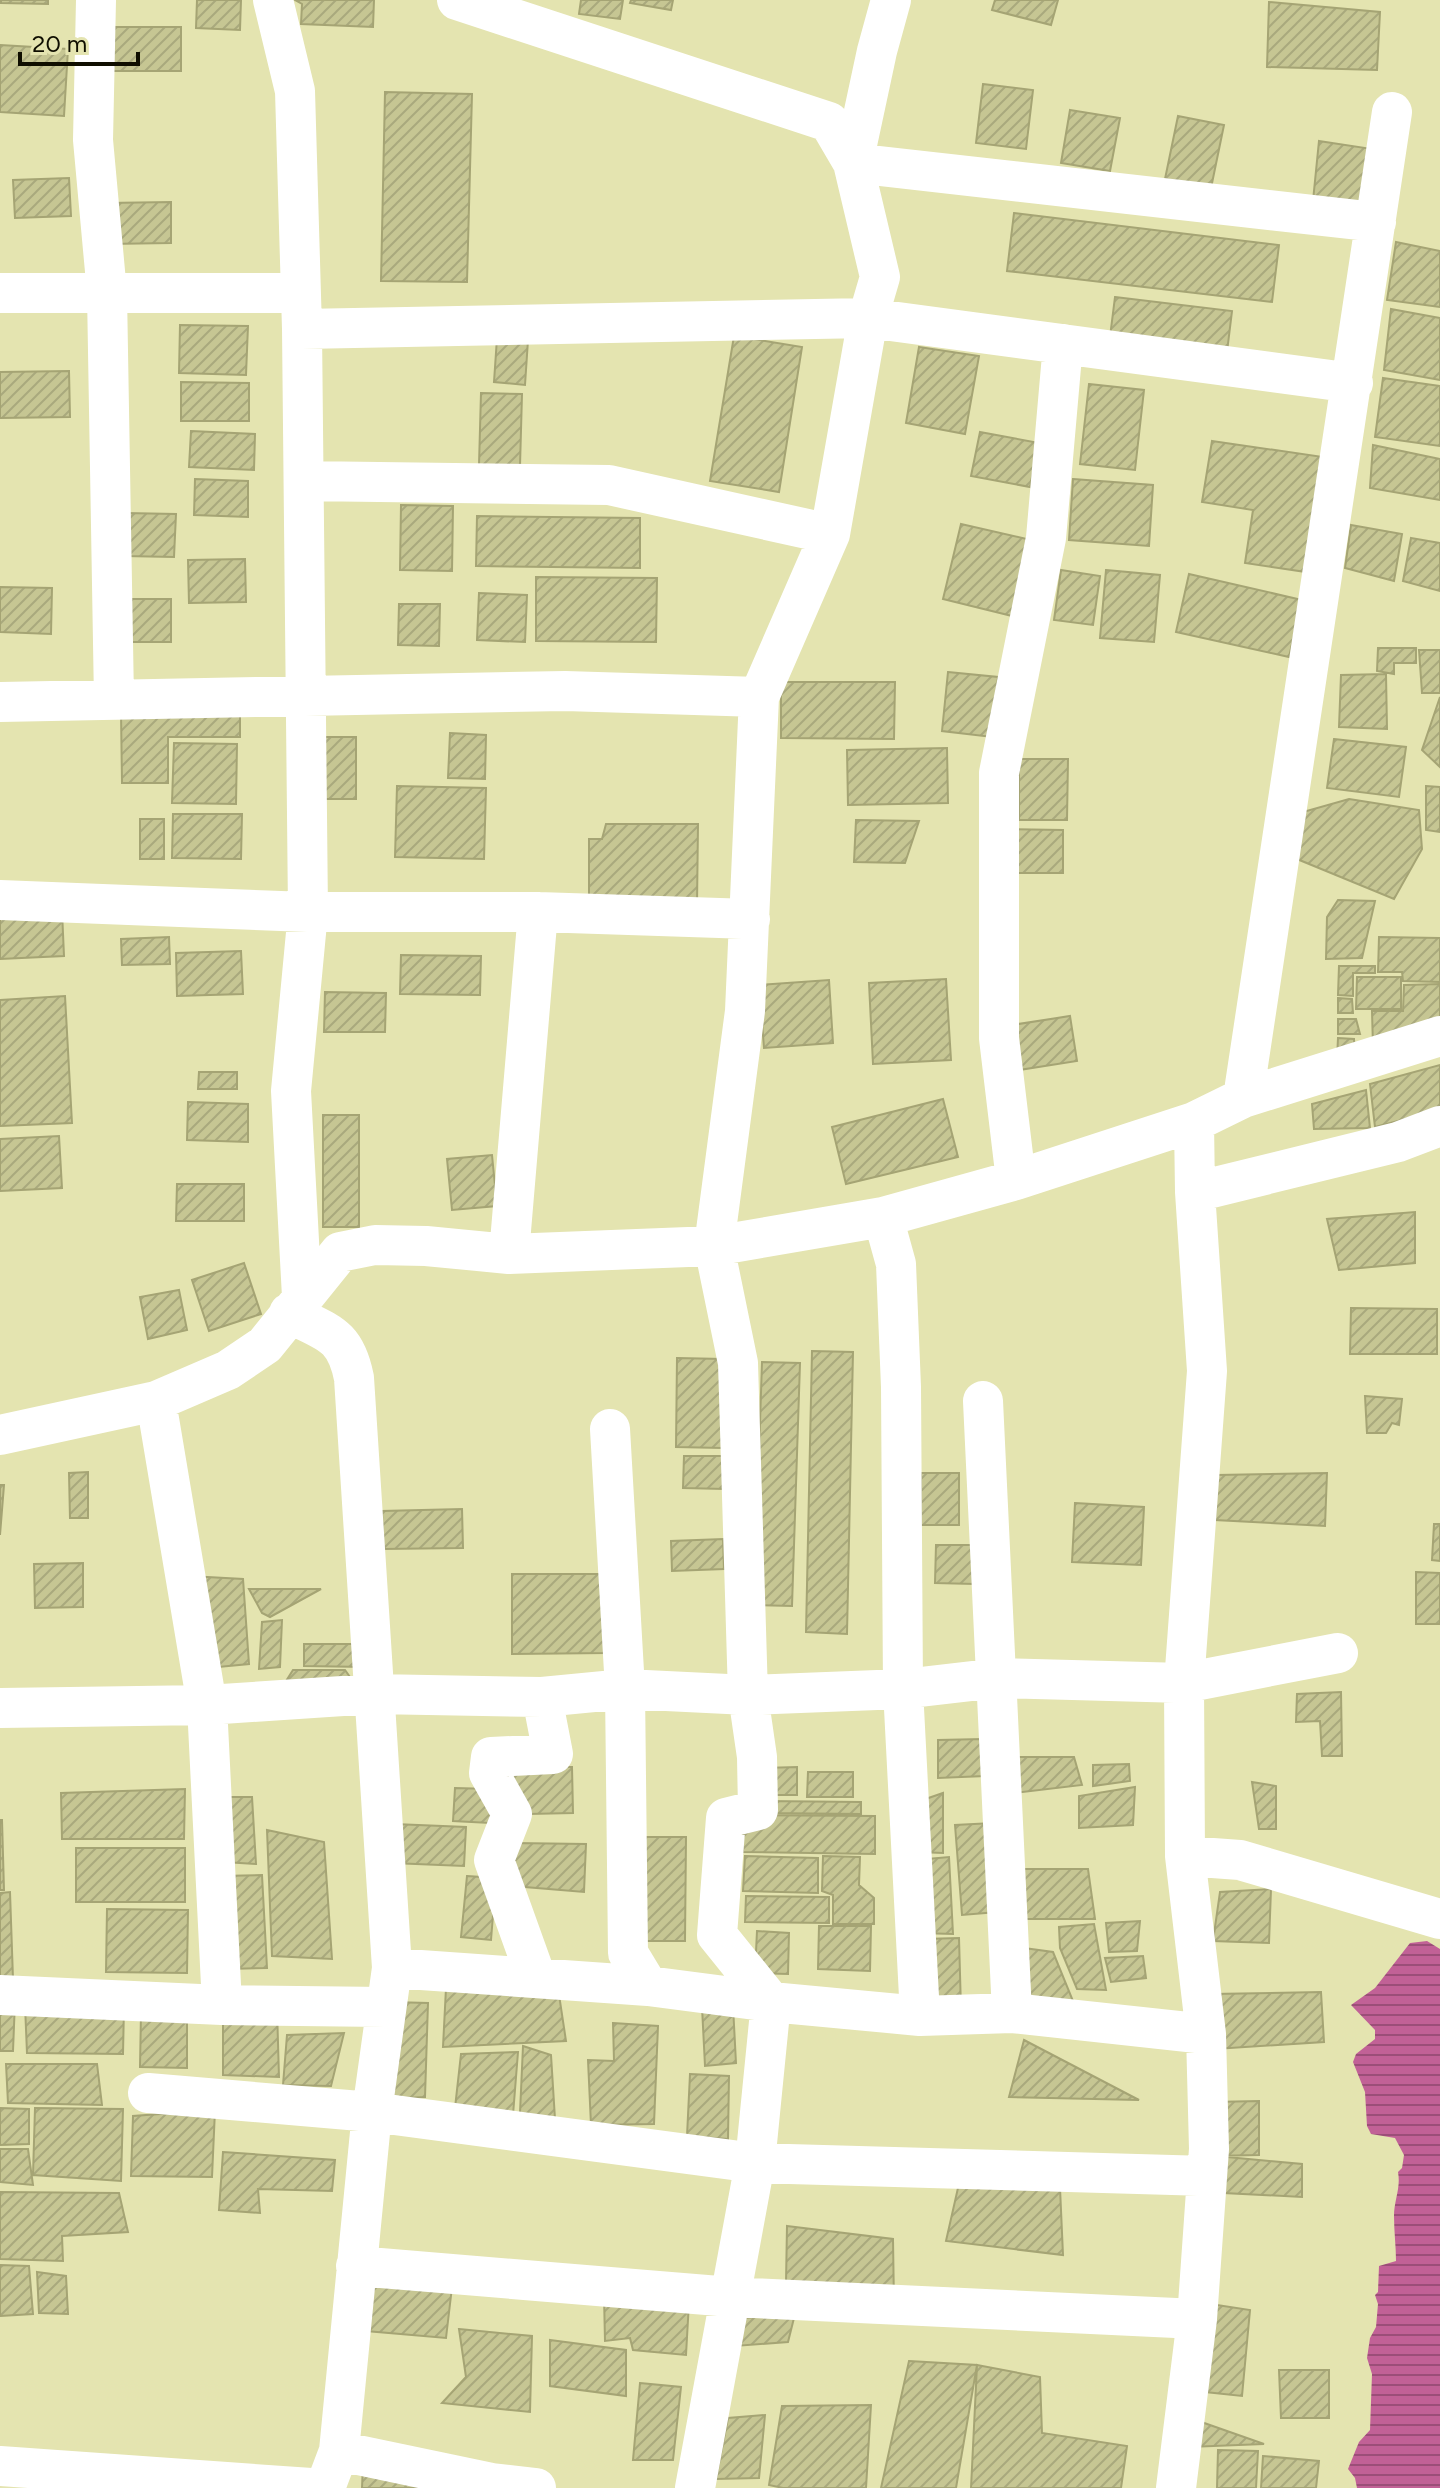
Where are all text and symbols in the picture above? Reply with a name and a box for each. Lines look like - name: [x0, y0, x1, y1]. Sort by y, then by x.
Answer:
- scale bar: [20, 16, 138, 66]
- text: 20 m: [32, 29, 87, 58]

